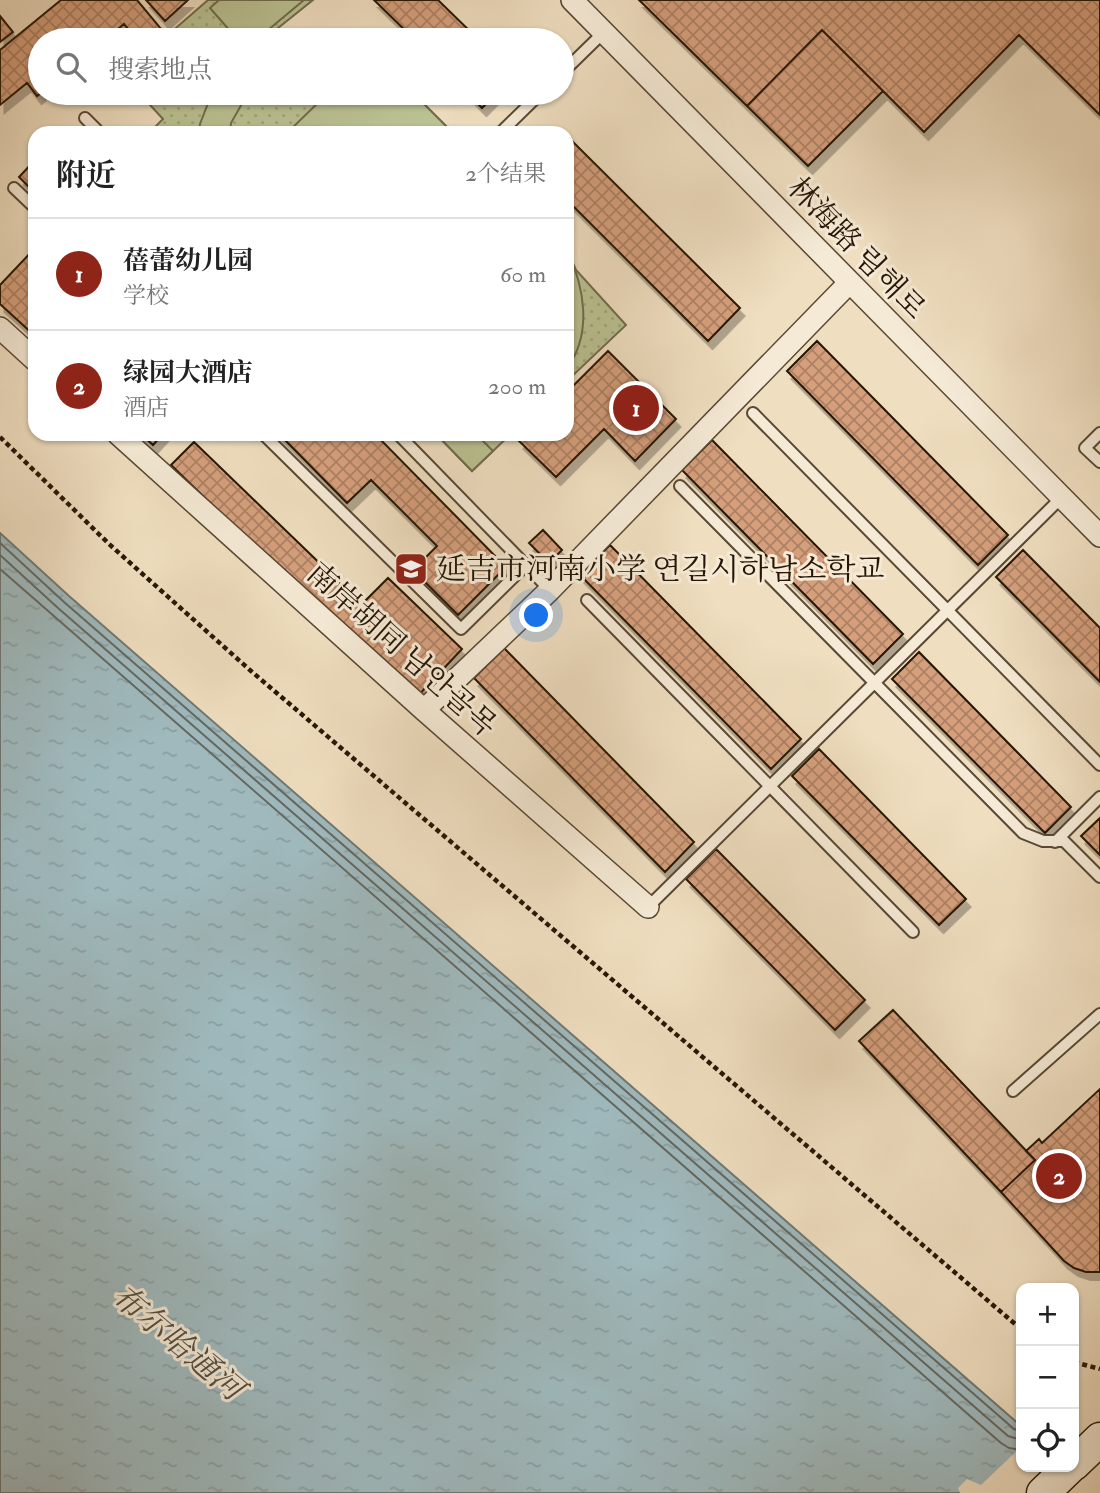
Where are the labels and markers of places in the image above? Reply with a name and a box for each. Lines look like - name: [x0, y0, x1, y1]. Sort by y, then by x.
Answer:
- pin: 1: [613, 382, 659, 434]
- school or university icon: 延吉市河南小学 연길시하남소학교: [392, 550, 430, 588]
- place label: 延吉市河南小学 연길시하남소학교: [436, 551, 884, 588]
- pin: 2: [1036, 1150, 1082, 1202]

